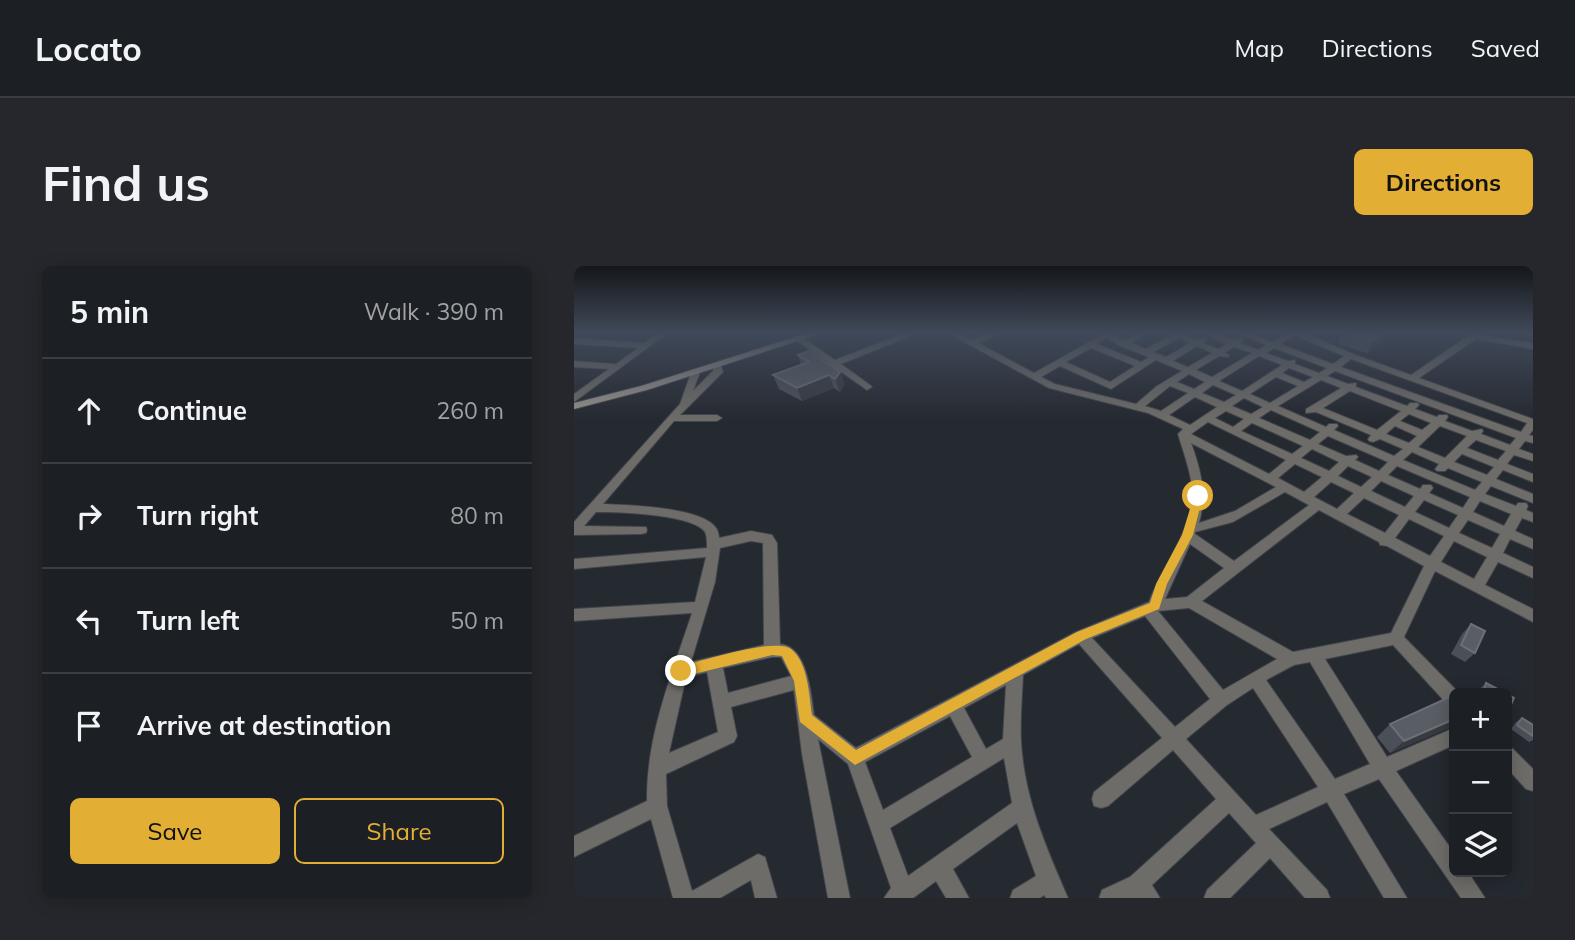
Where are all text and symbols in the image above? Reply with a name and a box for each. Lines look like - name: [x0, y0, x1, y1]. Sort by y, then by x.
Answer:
- text: Locato: [35, 28, 142, 69]
- text: Map: [1234, 33, 1284, 63]
- text: Directions: [1322, 33, 1433, 63]
- text: Saved: [1471, 33, 1540, 63]
- button: Directions: [1354, 149, 1533, 215]
- text: Find us: [42, 152, 210, 213]
- text: 5 min: [70, 293, 149, 331]
- text: Walk · 390 m: [364, 297, 504, 326]
- icon: ahead: [70, 392, 108, 430]
- text: Continue: [137, 394, 247, 427]
- text: 260 m: [436, 396, 504, 425]
- route start: [1182, 480, 1213, 511]
- icon: right: [70, 497, 108, 535]
- text: Turn right: [137, 499, 258, 532]
- text: 80 m: [450, 501, 504, 530]
- icon: left: [70, 602, 108, 640]
- text: Turn left: [137, 604, 239, 637]
- text: 50 m: [450, 606, 504, 635]
- route end: [665, 655, 696, 686]
- map controls: [1449, 688, 1512, 877]
- button: +: [1449, 688, 1512, 751]
- icon: arrive: [70, 707, 108, 745]
- text: Arrive at destination: [137, 709, 392, 742]
- button: −: [1449, 751, 1512, 814]
- button: Save: [70, 798, 280, 864]
- button: Share: [294, 798, 504, 864]
- button: layers: [1449, 814, 1512, 877]

